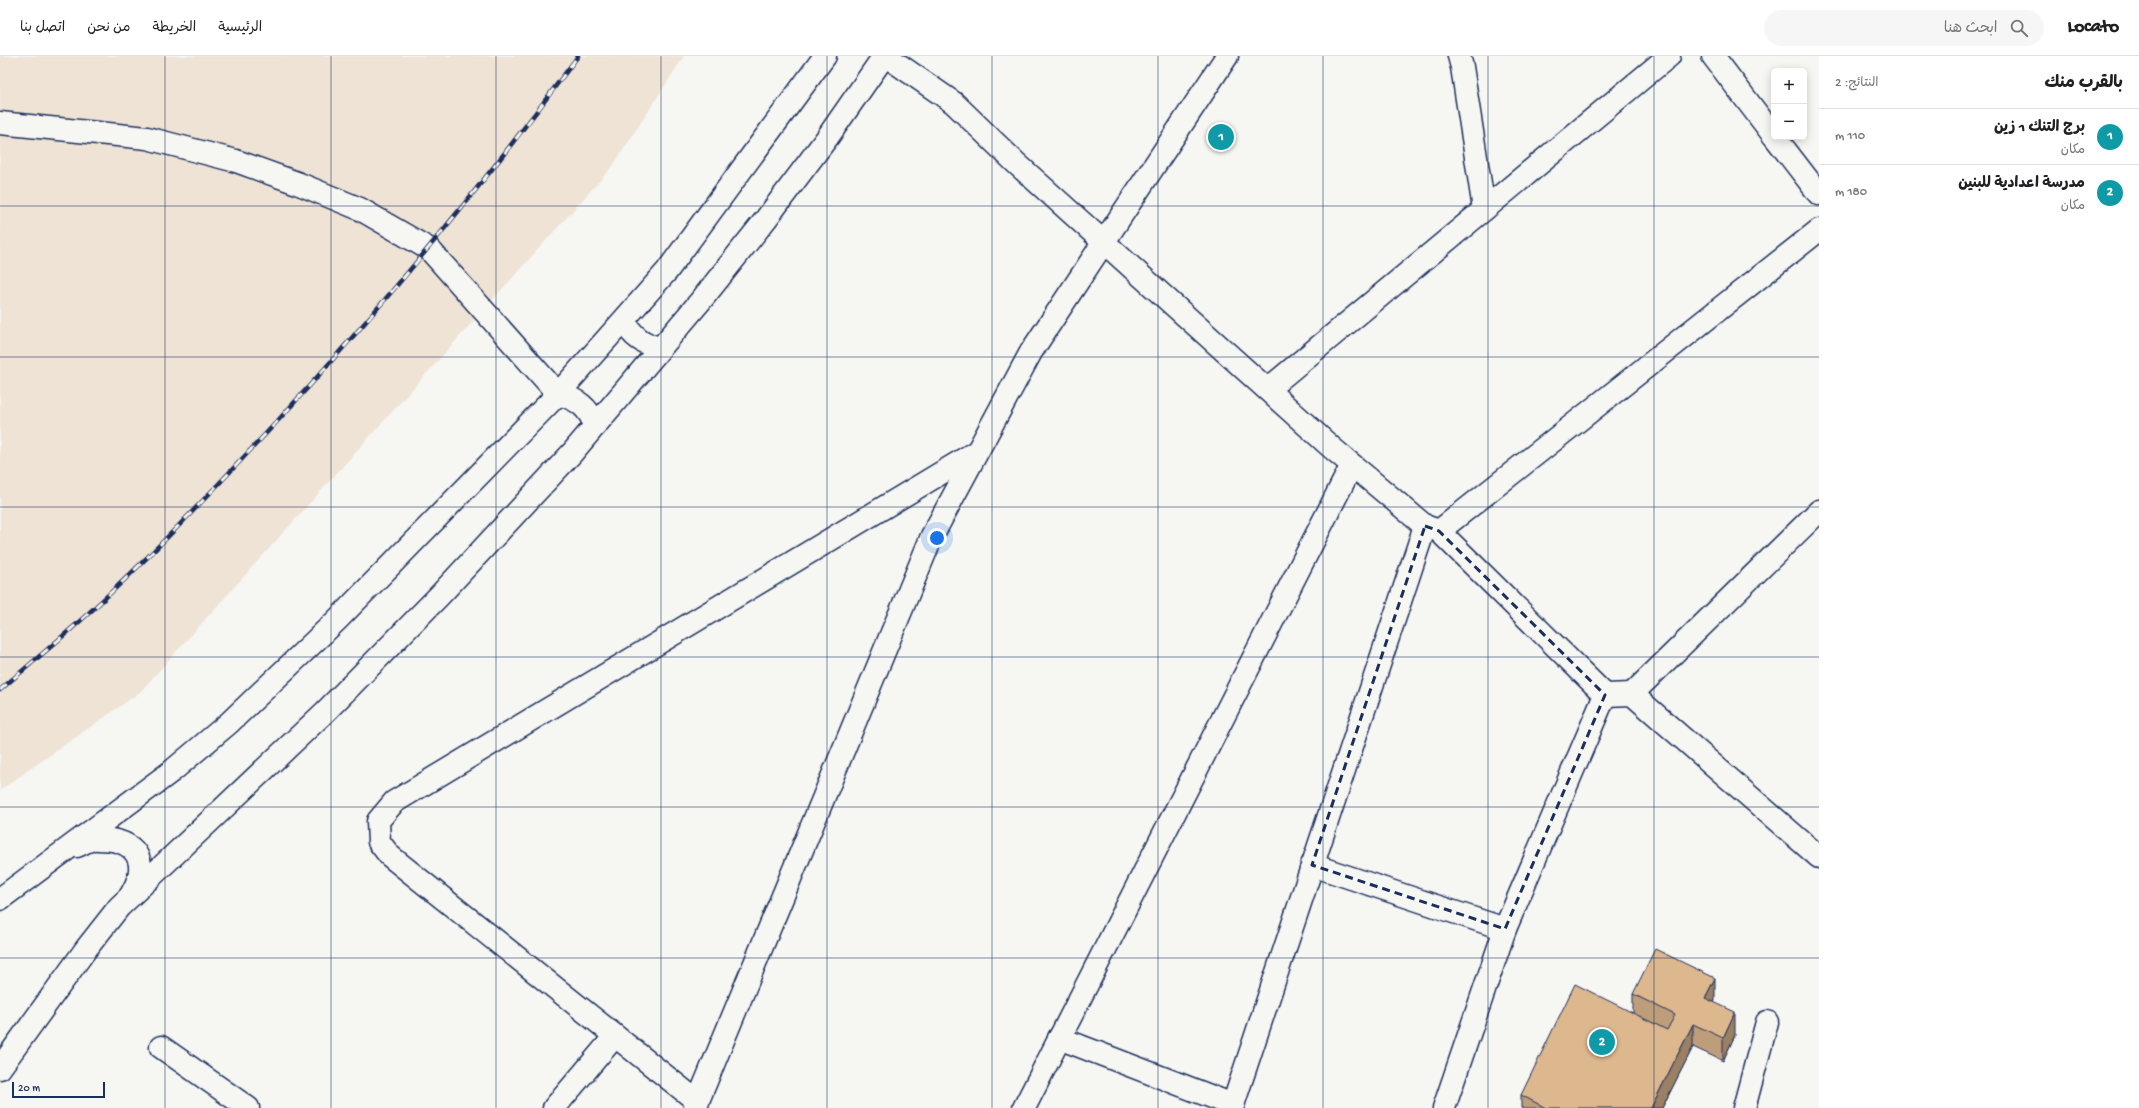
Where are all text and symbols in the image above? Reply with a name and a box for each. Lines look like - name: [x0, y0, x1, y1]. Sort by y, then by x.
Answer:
- search box: [1764, 10, 2044, 46]
- text: Locato: [2068, 16, 2119, 39]
- icon: search: [2008, 17, 2030, 39]
- text: اتصل بنا: [20, 20, 65, 37]
- text: من نحن: [87, 20, 131, 37]
- text: الخريطة: [153, 20, 196, 37]
- text: الرئيسية: [218, 20, 262, 37]
- text: ابحث هنا: [1944, 20, 1998, 38]
- map controls: [1771, 68, 1807, 140]
- button: +: [1771, 68, 1807, 104]
- text: بالقرب منك: [2044, 74, 2123, 94]
- text: النتائج: 2: [1835, 76, 1879, 91]
- button: −: [1771, 104, 1807, 140]
- text: برج التنك 1 زين: [1994, 119, 2085, 137]
- pin: 1: [1208, 122, 1234, 152]
- text: 110 m: [1835, 129, 1865, 144]
- text: 1: [2107, 129, 2113, 144]
- text: مكان: [2061, 143, 2085, 158]
- text: مدرسة اعدادية للبنين: [1958, 175, 2085, 193]
- text: 180 m: [1835, 185, 1867, 200]
- text: 2: [2107, 185, 2113, 200]
- text: مكان: [2061, 199, 2085, 214]
- your location: [927, 528, 947, 548]
- pin: 2: [1589, 1027, 1615, 1057]
- scale bar: [12, 1080, 105, 1099]
- text: 20 m: [18, 1083, 40, 1095]

